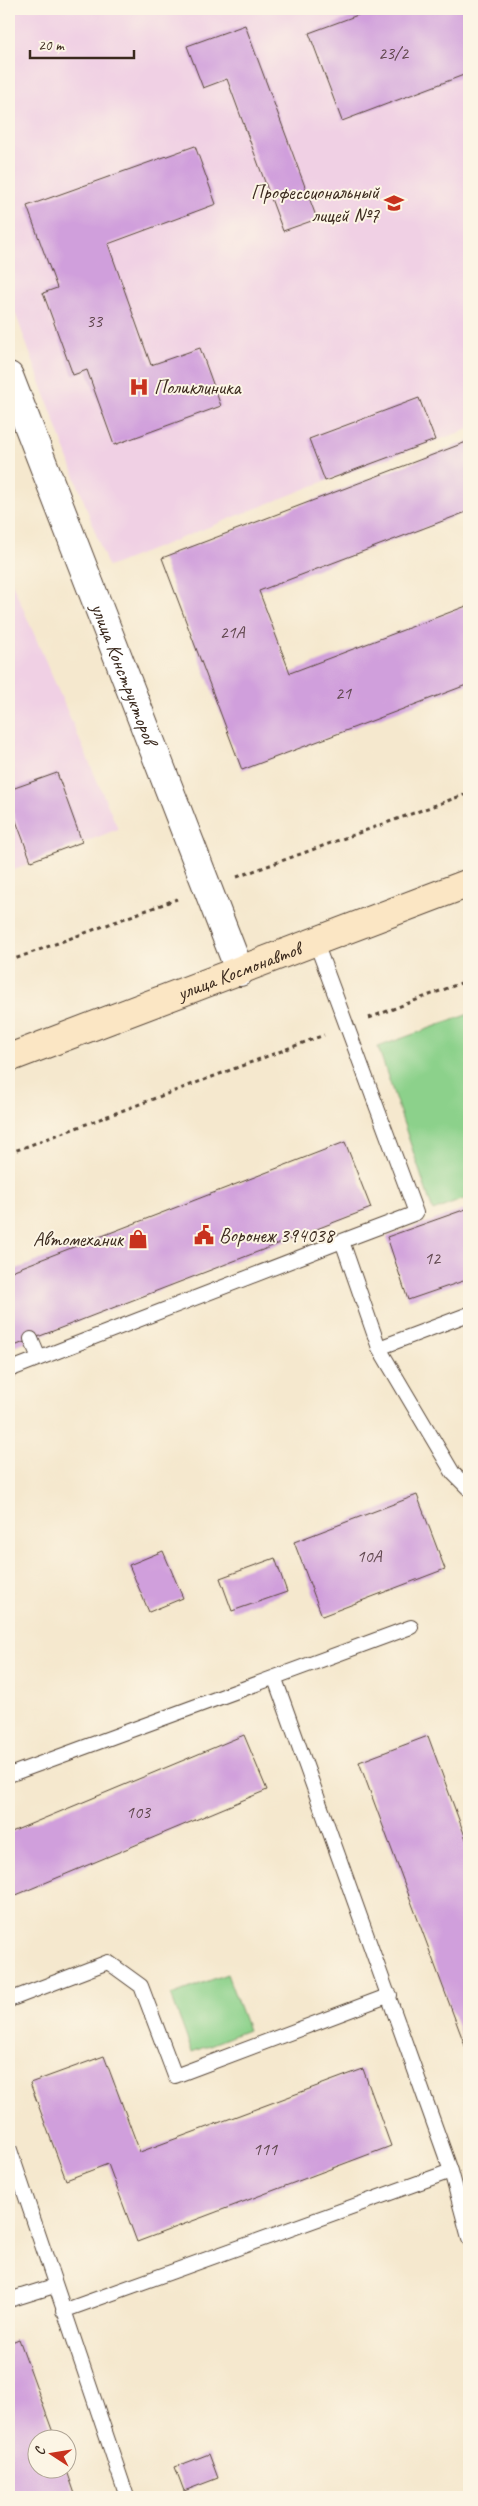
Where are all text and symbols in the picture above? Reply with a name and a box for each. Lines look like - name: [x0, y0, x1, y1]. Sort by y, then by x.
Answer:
- scale bar: [30, 28, 134, 60]
- text: 20 m: [38, 36, 65, 55]
- house number: 23/2: [378, 42, 410, 64]
- place label: Профессиональный лицей №7: [251, 180, 381, 228]
- school or university icon: Профессиональный лицей №7: [383, 192, 405, 214]
- house number: 33: [86, 310, 104, 332]
- place label: Поликлиника: [154, 375, 242, 400]
- hospital icon: Поликлиника: [128, 376, 150, 398]
- street label: улица Конструкторов: [85, 599, 164, 752]
- house number: 21А: [219, 621, 246, 643]
- house number: 21: [335, 682, 352, 704]
- street label: улица Космонавтов: [173, 935, 307, 1006]
- place label: Воронеж 394038: [219, 1223, 336, 1248]
- public building icon: Воронеж 394038: [193, 1224, 215, 1246]
- place label: Автомеханик: [33, 1227, 125, 1252]
- shop icon: Автомеханик: [127, 1228, 149, 1250]
- house number: 12: [424, 1247, 442, 1269]
- house number: 10А: [356, 1545, 383, 1567]
- house number: 103: [126, 1801, 152, 1823]
- house number: 111: [253, 2138, 278, 2160]
- north arrow: [28, 2428, 78, 2478]
- text: С: [31, 2444, 49, 2457]

